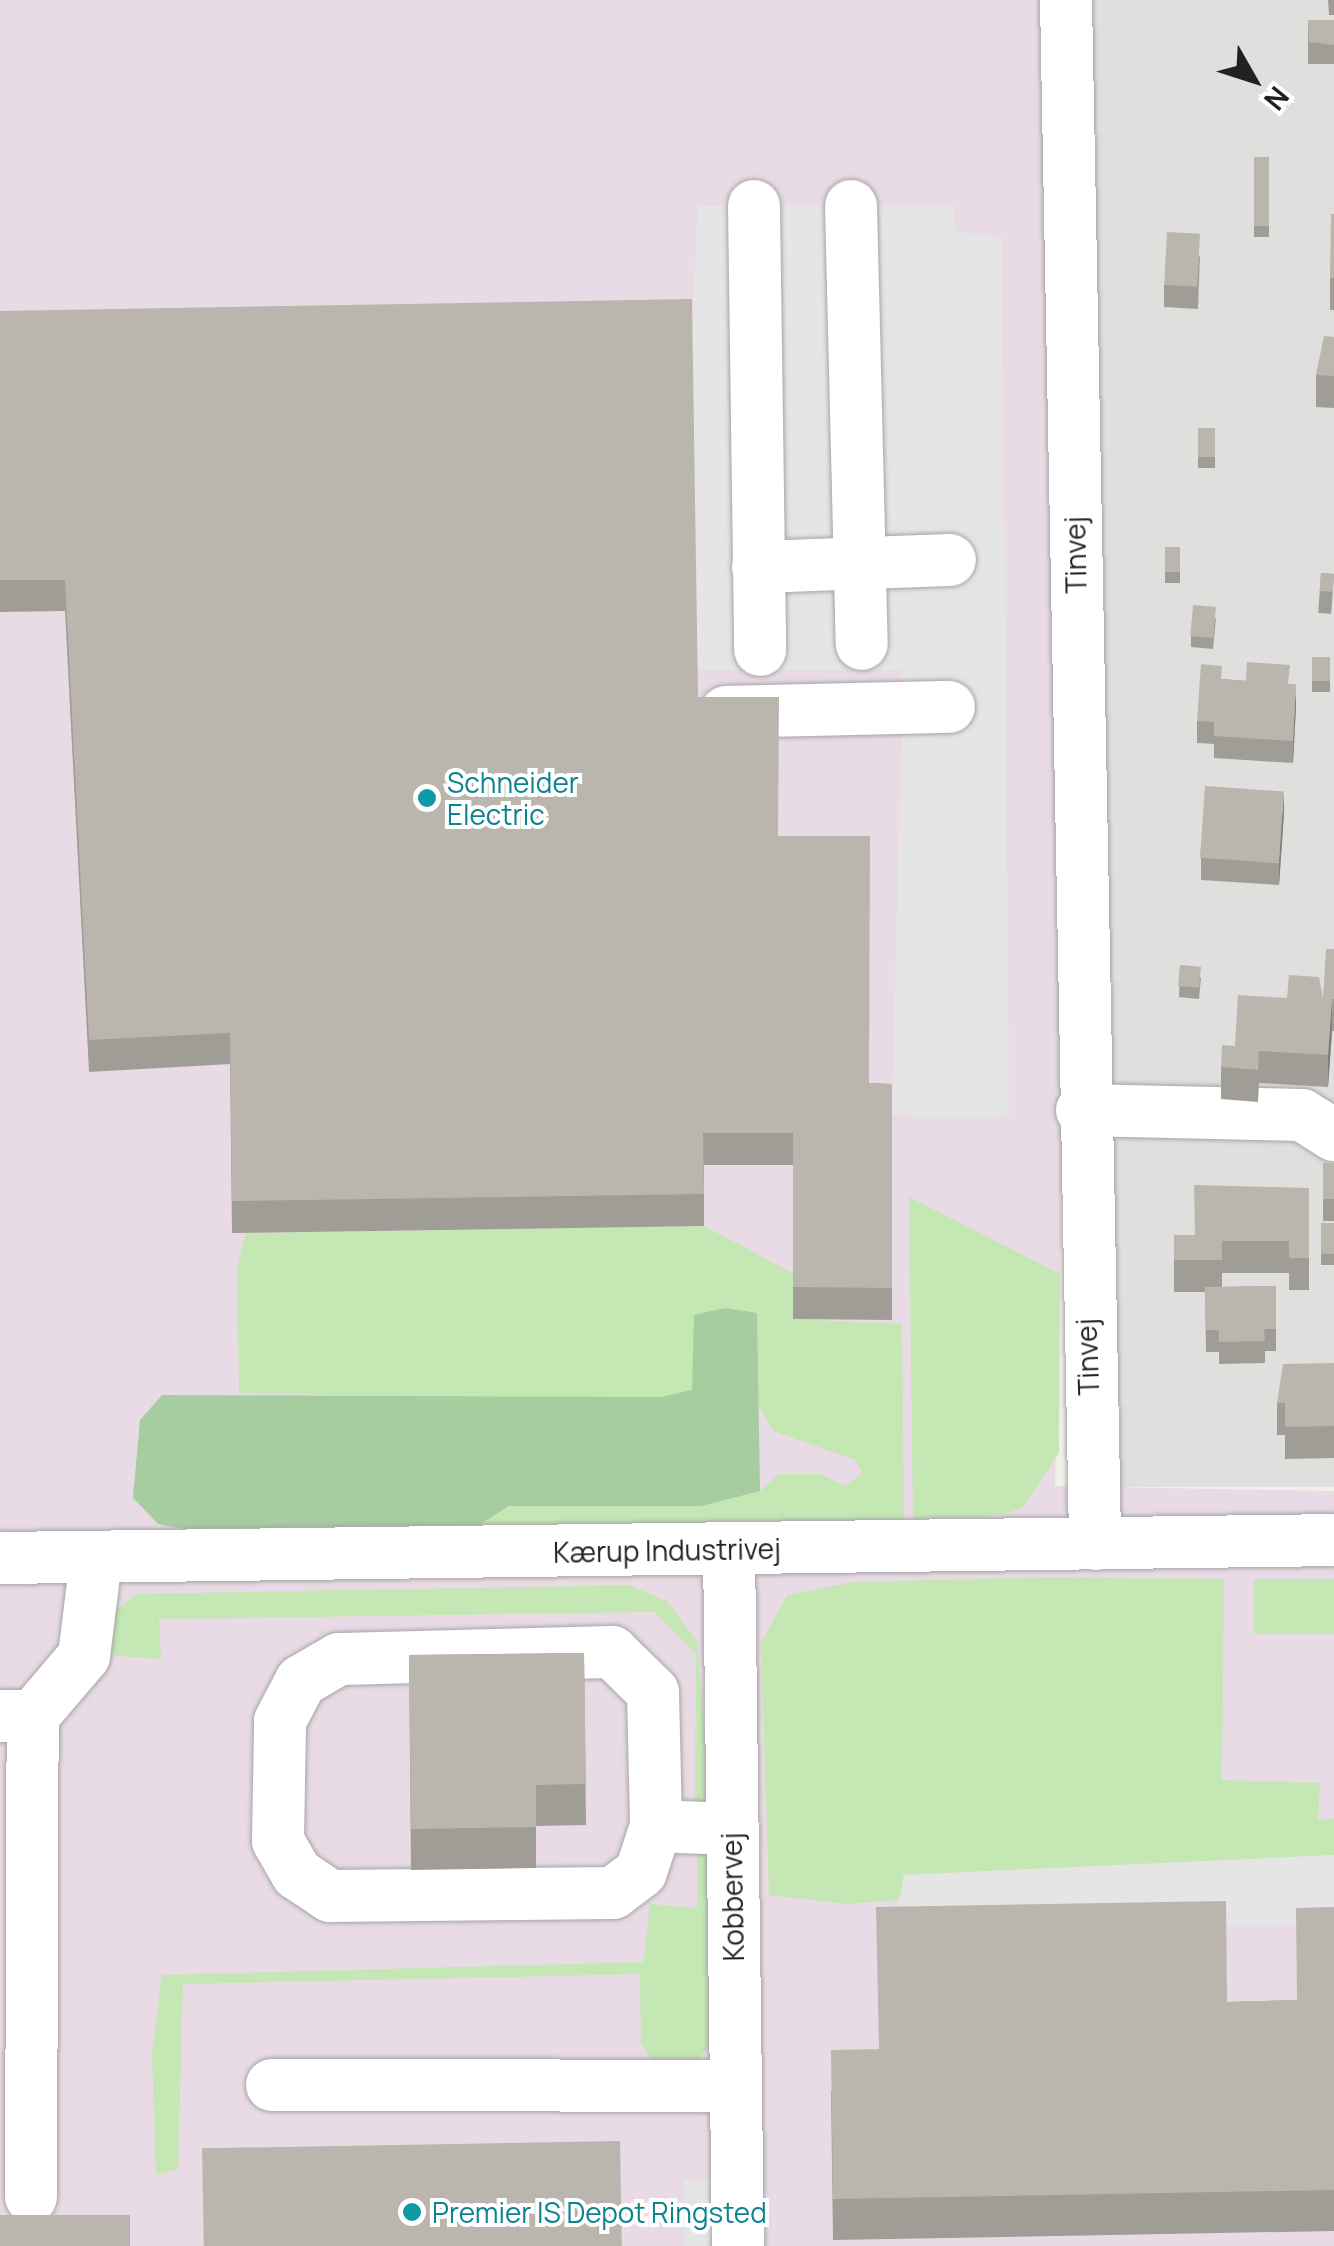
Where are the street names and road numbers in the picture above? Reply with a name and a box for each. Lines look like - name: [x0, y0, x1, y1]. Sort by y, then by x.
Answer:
- street label: Tinvej: [1058, 516, 1092, 594]
- street label: Tinvej: [1069, 1318, 1105, 1396]
- street label: Kærup Industrivej: [553, 1531, 781, 1569]
- street label: Kobbervej: [714, 1832, 750, 1962]

